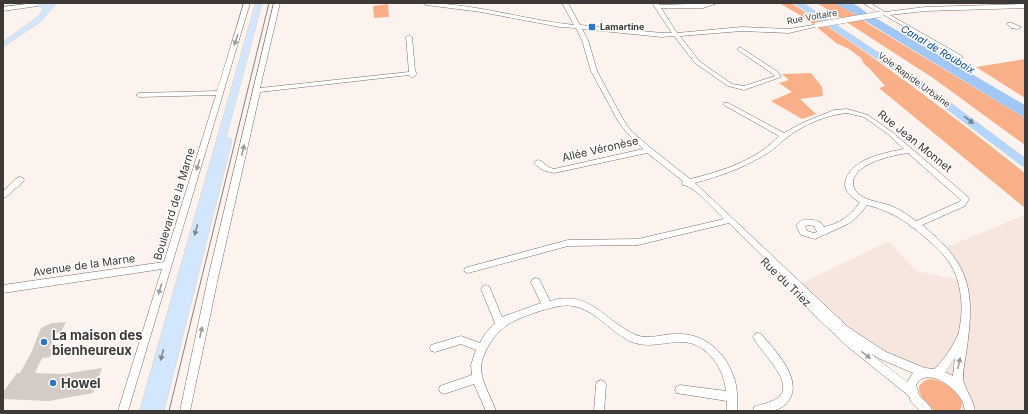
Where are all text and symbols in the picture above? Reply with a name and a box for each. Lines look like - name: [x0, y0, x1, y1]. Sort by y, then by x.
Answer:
- street label: Rue Voltaire: [786, 7, 838, 26]
- place label: Lamartine: [600, 21, 645, 32]
- marker: Lamartine: [587, 22, 597, 32]
- water label: Canal de Roubaix: [899, 22, 977, 76]
- one-way arrow: [232, 35, 238, 47]
- street label: Voie Rapide Urbaine: [876, 50, 953, 109]
- street label: Rue Jean Monnet: [875, 107, 955, 175]
- one-way arrow: [963, 116, 974, 125]
- street label: Allée Véronèse: [560, 133, 640, 165]
- one-way arrow: [240, 144, 246, 157]
- street label: Boulevard de la Marne: [150, 146, 198, 262]
- one-way arrow: [195, 159, 201, 171]
- one-way arrow: [193, 224, 199, 236]
- street label: Avenue de la Marne: [32, 251, 136, 279]
- street label: Rue du Triez: [758, 254, 814, 310]
- one-way arrow: [157, 283, 163, 295]
- one-way arrow: [199, 326, 205, 338]
- place label: La maison des bienheureux: [52, 327, 143, 358]
- marker: La maison des bienheureux: [39, 337, 49, 347]
- one-way arrow: [159, 349, 165, 361]
- one-way arrow: [861, 351, 872, 360]
- one-way arrow: [956, 357, 962, 369]
- place label: Howel: [61, 375, 101, 391]
- marker: Howel: [48, 378, 58, 388]

